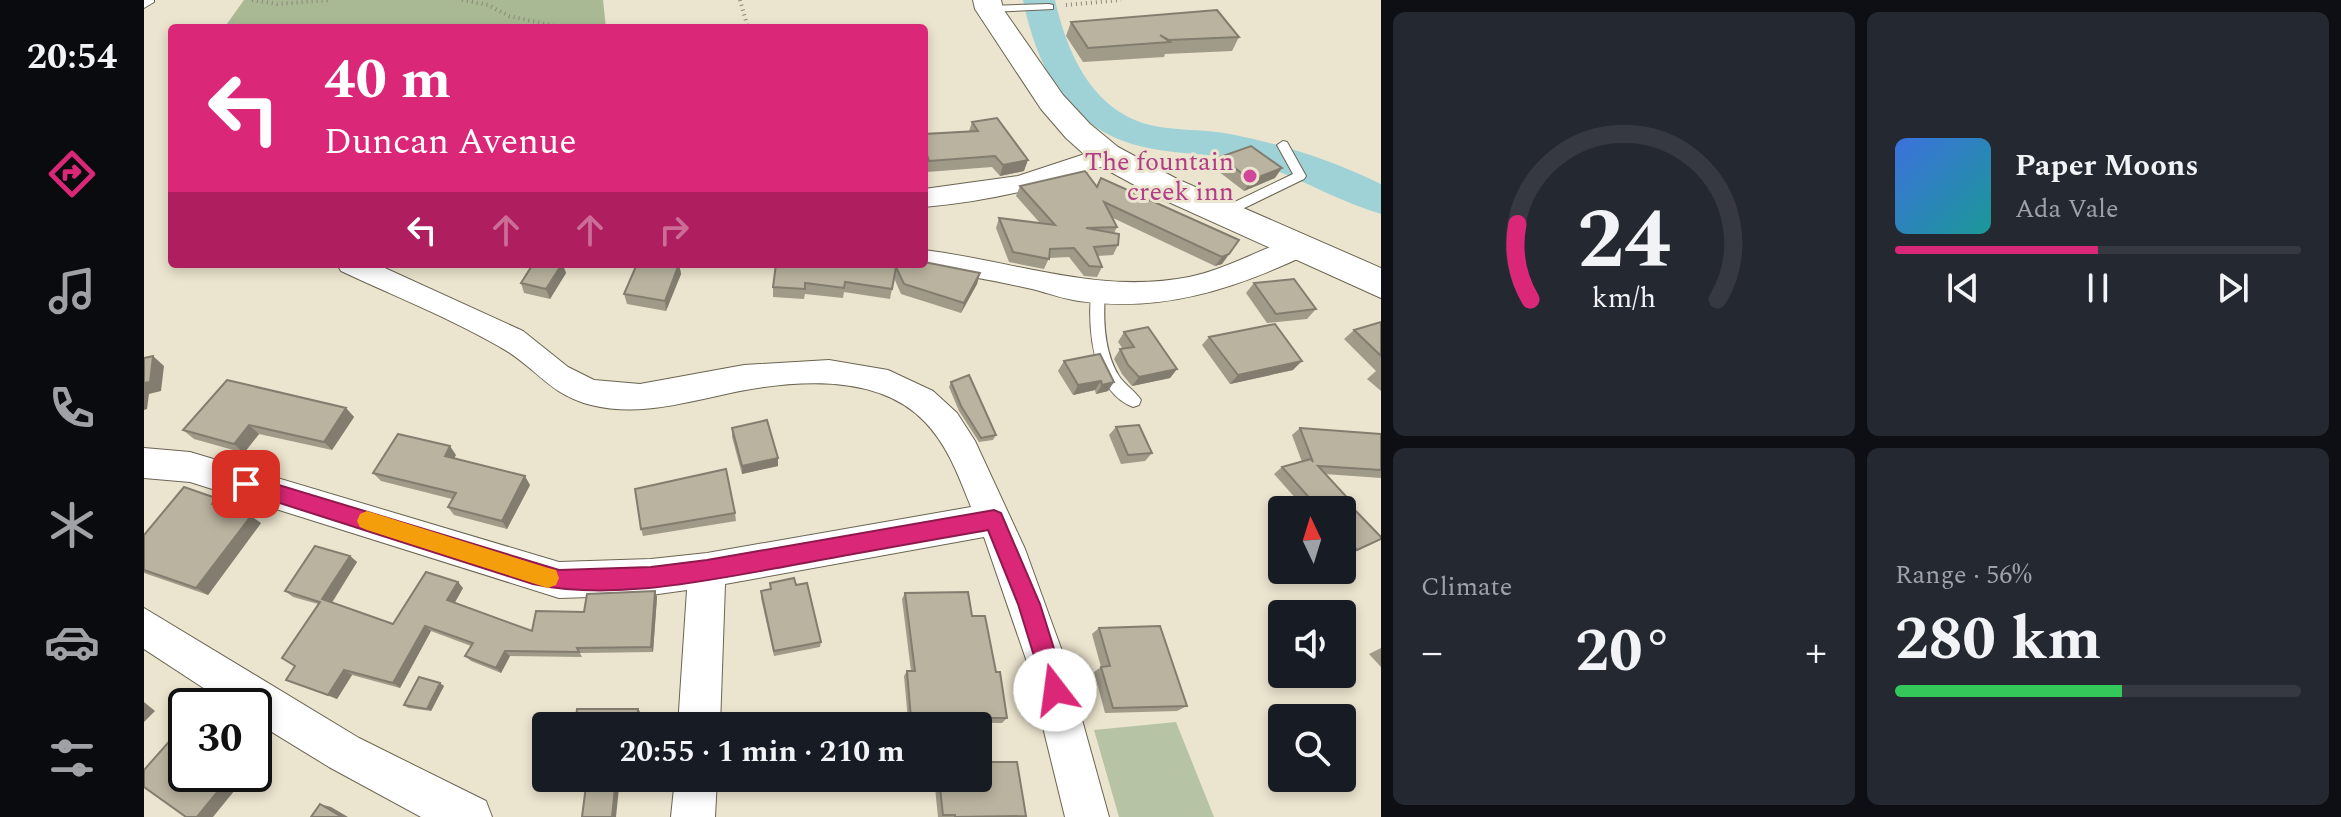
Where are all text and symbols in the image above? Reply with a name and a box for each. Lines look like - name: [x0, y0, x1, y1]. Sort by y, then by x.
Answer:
- text: 20:54: [27, 30, 117, 85]
- text: 40 m: [324, 38, 451, 123]
- icon: left: [192, 56, 296, 160]
- text: Duncan Avenue: [324, 115, 577, 170]
- place label: The fountain creek inn: [1084, 142, 1234, 212]
- text: Paper Moons: [2015, 143, 2199, 189]
- icon: directions: [44, 146, 100, 202]
- marker: The fountain creek inn: [1241, 167, 1259, 185]
- text: 24: [1577, 177, 1671, 304]
- text: Ada Vale: [2015, 189, 2118, 229]
- icon: left: [400, 208, 444, 252]
- icon: ahead: [484, 208, 528, 252]
- icon: ahead: [568, 208, 612, 252]
- icon: right: [652, 208, 696, 252]
- icon: music: [44, 263, 100, 319]
- icon: previous: [1941, 266, 1985, 310]
- icon: pause: [2076, 266, 2120, 310]
- icon: next: [2211, 266, 2255, 310]
- text: km/h: [1592, 277, 1656, 320]
- icon: phone: [44, 380, 100, 436]
- pin: [212, 450, 280, 518]
- icon: arrive: [224, 462, 268, 506]
- north arrow: [1268, 496, 1356, 584]
- map controls: [1268, 496, 1356, 792]
- icon: climate: [44, 497, 100, 553]
- text: Range · 56%: [1895, 555, 2032, 595]
- text: Climate: [1421, 567, 1512, 607]
- text: 280 km: [1895, 594, 2101, 686]
- button: sound: [1268, 600, 1356, 688]
- text: 20°: [1575, 606, 1673, 698]
- icon: car: [44, 614, 100, 670]
- text: −: [1421, 619, 1443, 686]
- text: +: [1805, 619, 1827, 686]
- position arrow: [1013, 648, 1097, 732]
- speed limit sign: 30: [168, 688, 272, 792]
- button: search: [1268, 704, 1356, 792]
- text: 20:55 · 1 min · 210 m: [619, 729, 905, 775]
- icon: filters: [44, 730, 100, 786]

